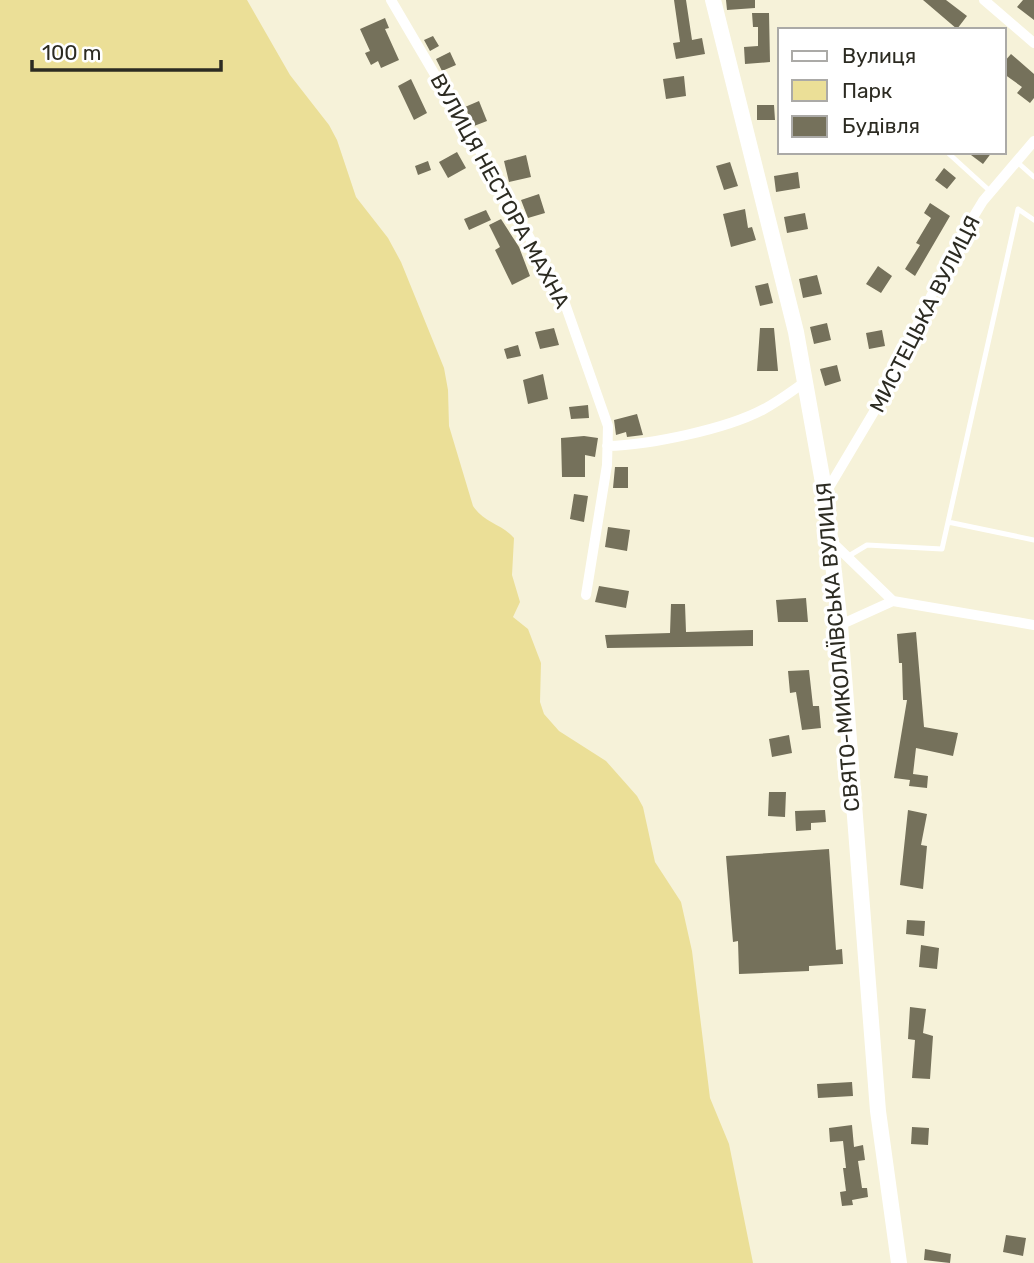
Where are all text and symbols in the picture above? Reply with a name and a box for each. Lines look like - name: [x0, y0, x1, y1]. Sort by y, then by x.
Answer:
- scale bar: [32, 28, 220, 72]
- legend: [778, 28, 1006, 154]
- text: 100 m: [42, 40, 101, 65]
- text: Вулиця: [842, 43, 916, 68]
- street label: ВУЛИЦЯ НЕСТОРА МАХНА: [425, 69, 575, 312]
- text: Парк: [842, 78, 892, 103]
- text: Будівля: [842, 113, 920, 138]
- street label: МИСТЕЦЬКА ВУЛИЦЯ: [864, 211, 985, 416]
- street label: СВЯТО-МИКОЛАЇВСЬКА ВУЛИЦЯ: [811, 481, 864, 813]

